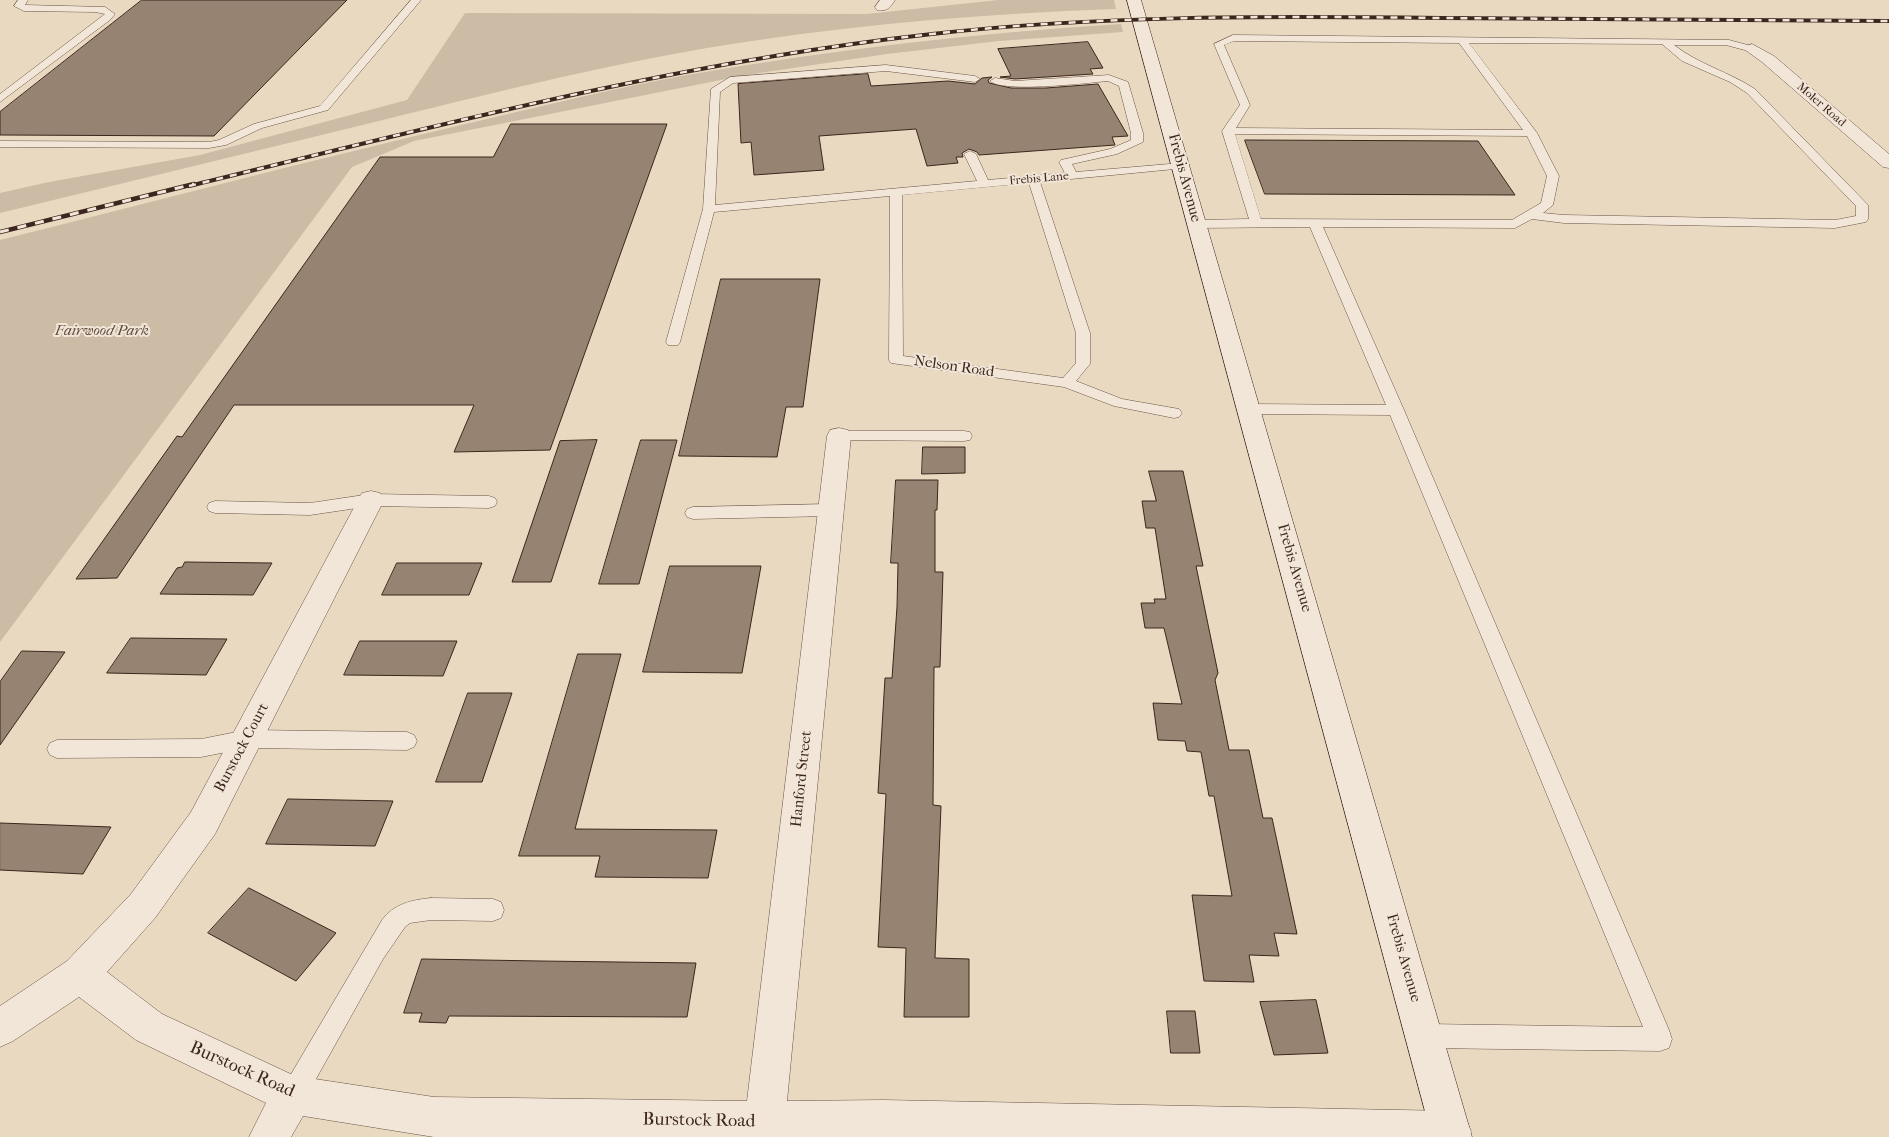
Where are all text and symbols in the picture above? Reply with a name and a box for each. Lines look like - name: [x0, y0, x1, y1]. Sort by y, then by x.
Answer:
- street label: Moler Road: [1793, 80, 1849, 130]
- street label: Frebis Avenue: [1164, 132, 1204, 224]
- street label: Frebis Lane: [1009, 169, 1069, 189]
- park label: Fairwood Park: [55, 322, 149, 340]
- street label: Nelson Road: [913, 352, 995, 382]
- street label: Frebis Avenue: [1273, 522, 1315, 614]
- street label: Burstock Court: [211, 700, 273, 796]
- street label: Hanford Street: [788, 730, 816, 828]
- street label: Frebis Avenue: [1382, 912, 1424, 1004]
- street label: Burstock Road: [186, 1037, 298, 1103]
- street label: Burstock Road: [642, 1109, 756, 1133]

